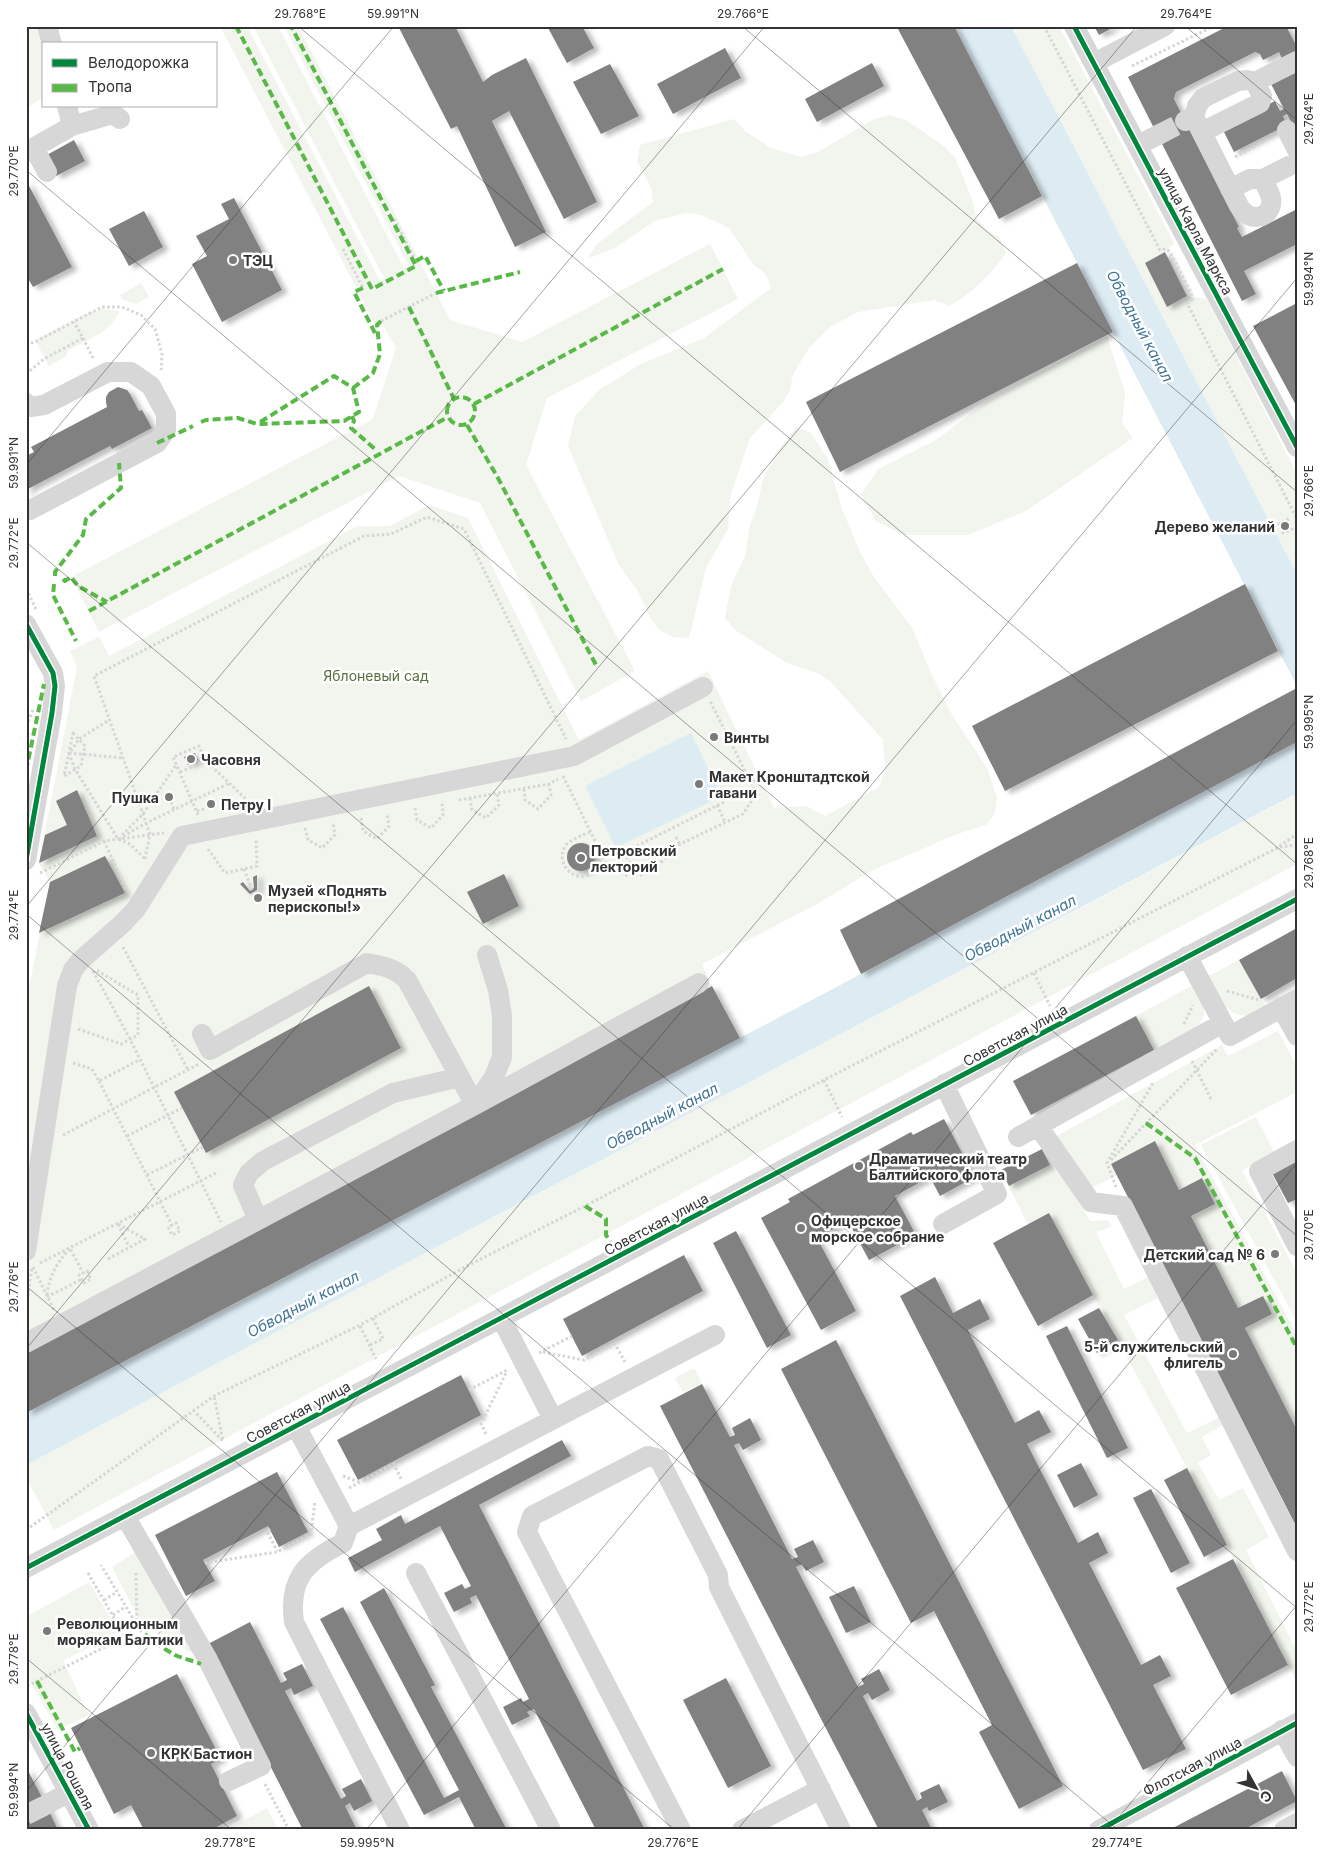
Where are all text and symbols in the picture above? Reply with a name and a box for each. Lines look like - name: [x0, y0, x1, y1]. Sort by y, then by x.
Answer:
- text: 29.768°E: [274, 6, 326, 21]
- text: 59.991°N: [367, 6, 419, 21]
- text: 29.766°E: [717, 6, 769, 21]
- text: 29.764°E: [1160, 6, 1212, 21]
- legend: [42, 42, 218, 108]
- text: Велодорожка: [88, 53, 189, 72]
- text: Тропа: [88, 77, 132, 96]
- text: 29.764°E: [1301, 93, 1316, 145]
- text: 29.770°E: [6, 145, 21, 197]
- street label: улица Карла Маркса: [1155, 164, 1237, 298]
- place label: ТЭЦ: [243, 252, 273, 269]
- text: 59.994°N: [1301, 252, 1316, 306]
- marker: ТЭЦ: [227, 254, 239, 266]
- water label: Обводный канал: [1102, 267, 1178, 386]
- text: 59.991°N: [6, 437, 21, 489]
- text: 29.766°E: [1301, 465, 1316, 517]
- text: 29.772°E: [6, 517, 21, 569]
- place label: Дерево желаний: [1154, 518, 1275, 535]
- marker: Дерево желаний: [1279, 520, 1291, 532]
- park label: Яблоневый сад: [323, 667, 429, 684]
- text: 59.995°N: [1301, 695, 1316, 749]
- place label: Винты: [724, 729, 769, 746]
- marker: Винты: [708, 731, 720, 743]
- place label: Часовня: [201, 751, 261, 768]
- marker: Часовня: [185, 753, 197, 765]
- place label: Макет Кронштадтской гавани: [709, 768, 870, 801]
- marker: Макет Кронштадтской гавани: [693, 778, 705, 790]
- place label: Пушка: [112, 789, 159, 806]
- marker: Пушка: [163, 791, 175, 803]
- place label: Петру I: [221, 796, 271, 813]
- marker: Петру I: [205, 798, 217, 810]
- text: 29.768°E: [1301, 837, 1316, 889]
- place label: Петровский лекторий: [591, 842, 676, 875]
- marker: Петровский лекторий: [575, 852, 587, 864]
- place label: Музей «Поднять перископы!»: [268, 882, 387, 915]
- text: 29.774°E: [6, 889, 21, 941]
- water label: Обводный канал: [961, 890, 1080, 966]
- marker: Музей «Поднять перископы!»: [252, 892, 264, 904]
- street label: Советская улица: [960, 1000, 1070, 1070]
- water label: Обводный канал: [603, 1078, 722, 1154]
- place label: Драматический театр Балтийского флота: [869, 1150, 1027, 1183]
- marker: Драматический театр Балтийского флота: [853, 1160, 865, 1172]
- street label: Советская улица: [601, 1189, 711, 1259]
- text: 29.770°E: [1301, 1209, 1316, 1261]
- place label: Офицерское морское собрание: [811, 1212, 944, 1245]
- marker: Офицерское морское собрание: [795, 1222, 807, 1234]
- place label: Детский сад № 6: [1144, 1246, 1265, 1263]
- marker: Детский сад № 6: [1269, 1248, 1281, 1260]
- text: 29.776°E: [6, 1261, 21, 1313]
- water label: Обводный канал: [244, 1266, 363, 1342]
- place label: 5-й служительский флигель: [1084, 1338, 1223, 1371]
- marker: 5-й служительский флигель: [1227, 1348, 1239, 1360]
- street label: Советская улица: [243, 1377, 353, 1447]
- text: 29.772°E: [1301, 1581, 1316, 1633]
- place label: Революционным морякам Балтики: [57, 1615, 183, 1648]
- marker: Революционным морякам Балтики: [41, 1625, 53, 1637]
- text: 29.778°E: [6, 1633, 21, 1685]
- street label: улица Рошаля: [38, 1720, 98, 1812]
- street label: Флотская улица: [1140, 1733, 1244, 1799]
- place label: КРК Бастион: [161, 1745, 252, 1762]
- marker: КРК Бастион: [145, 1747, 157, 1759]
- text: 59.994°N: [6, 1763, 21, 1817]
- north arrow: [1230, 1764, 1280, 1814]
- text: С: [1257, 1787, 1276, 1806]
- text: 29.778°E: [204, 1835, 256, 1850]
- text: 59.995°N: [340, 1835, 394, 1850]
- text: 29.776°E: [647, 1835, 699, 1850]
- text: 29.774°E: [1091, 1835, 1143, 1850]

